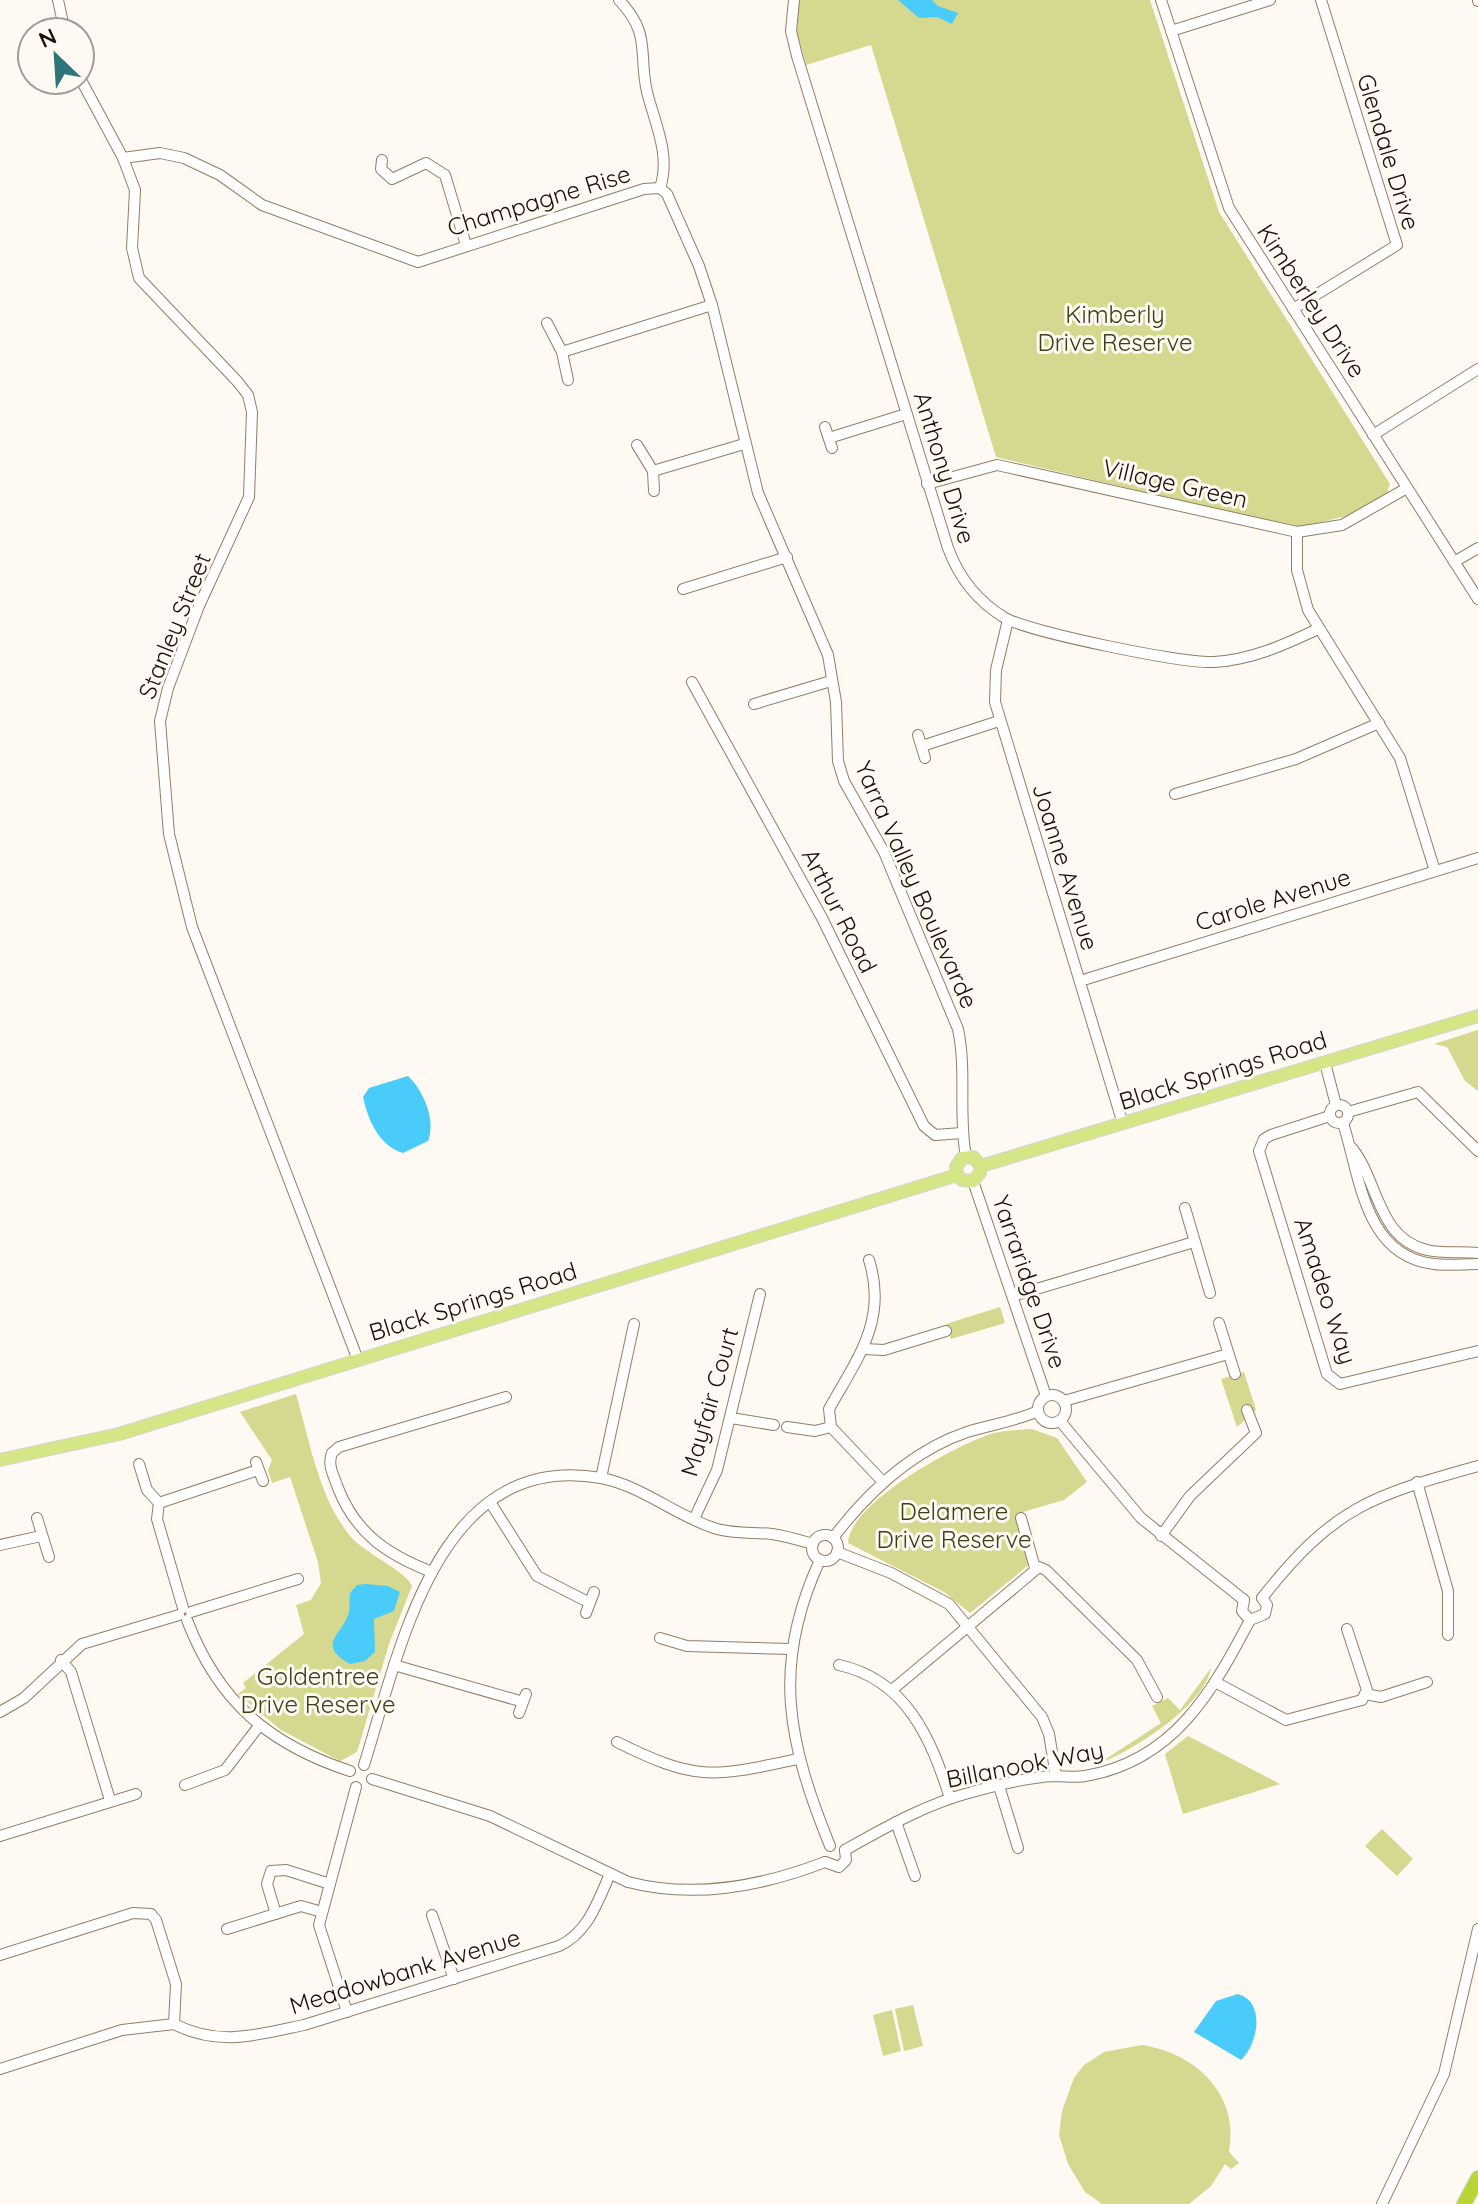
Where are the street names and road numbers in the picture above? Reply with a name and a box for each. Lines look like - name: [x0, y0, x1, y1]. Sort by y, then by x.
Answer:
- street label: Glendale Drive: [1351, 70, 1427, 233]
- street label: Champagne Rise: [444, 158, 634, 242]
- street label: Kimberley Drive: [1251, 218, 1373, 383]
- street label: Anthony Drive: [908, 388, 982, 547]
- street label: Village Green: [1100, 452, 1251, 514]
- street label: Stanley Street: [131, 548, 217, 703]
- street label: Yarra Valley Boulevarde: [849, 756, 985, 1013]
- street label: Joanne Avenue: [1026, 780, 1106, 954]
- street label: Arthur Road: [796, 843, 884, 978]
- street label: Carole Avenue: [1191, 861, 1354, 937]
- street label: Black Springs Road: [1115, 1024, 1330, 1116]
- street label: Yarraridge Drive: [986, 1191, 1074, 1372]
- street label: Amadeo Way: [1288, 1214, 1364, 1368]
- street label: Black Springs Road: [365, 1255, 580, 1347]
- street label: Mayfair Court: [673, 1324, 745, 1480]
- street label: Billanook Way: [944, 1734, 1106, 1794]
- street label: Meadowbank Avenue: [286, 1922, 524, 2020]

